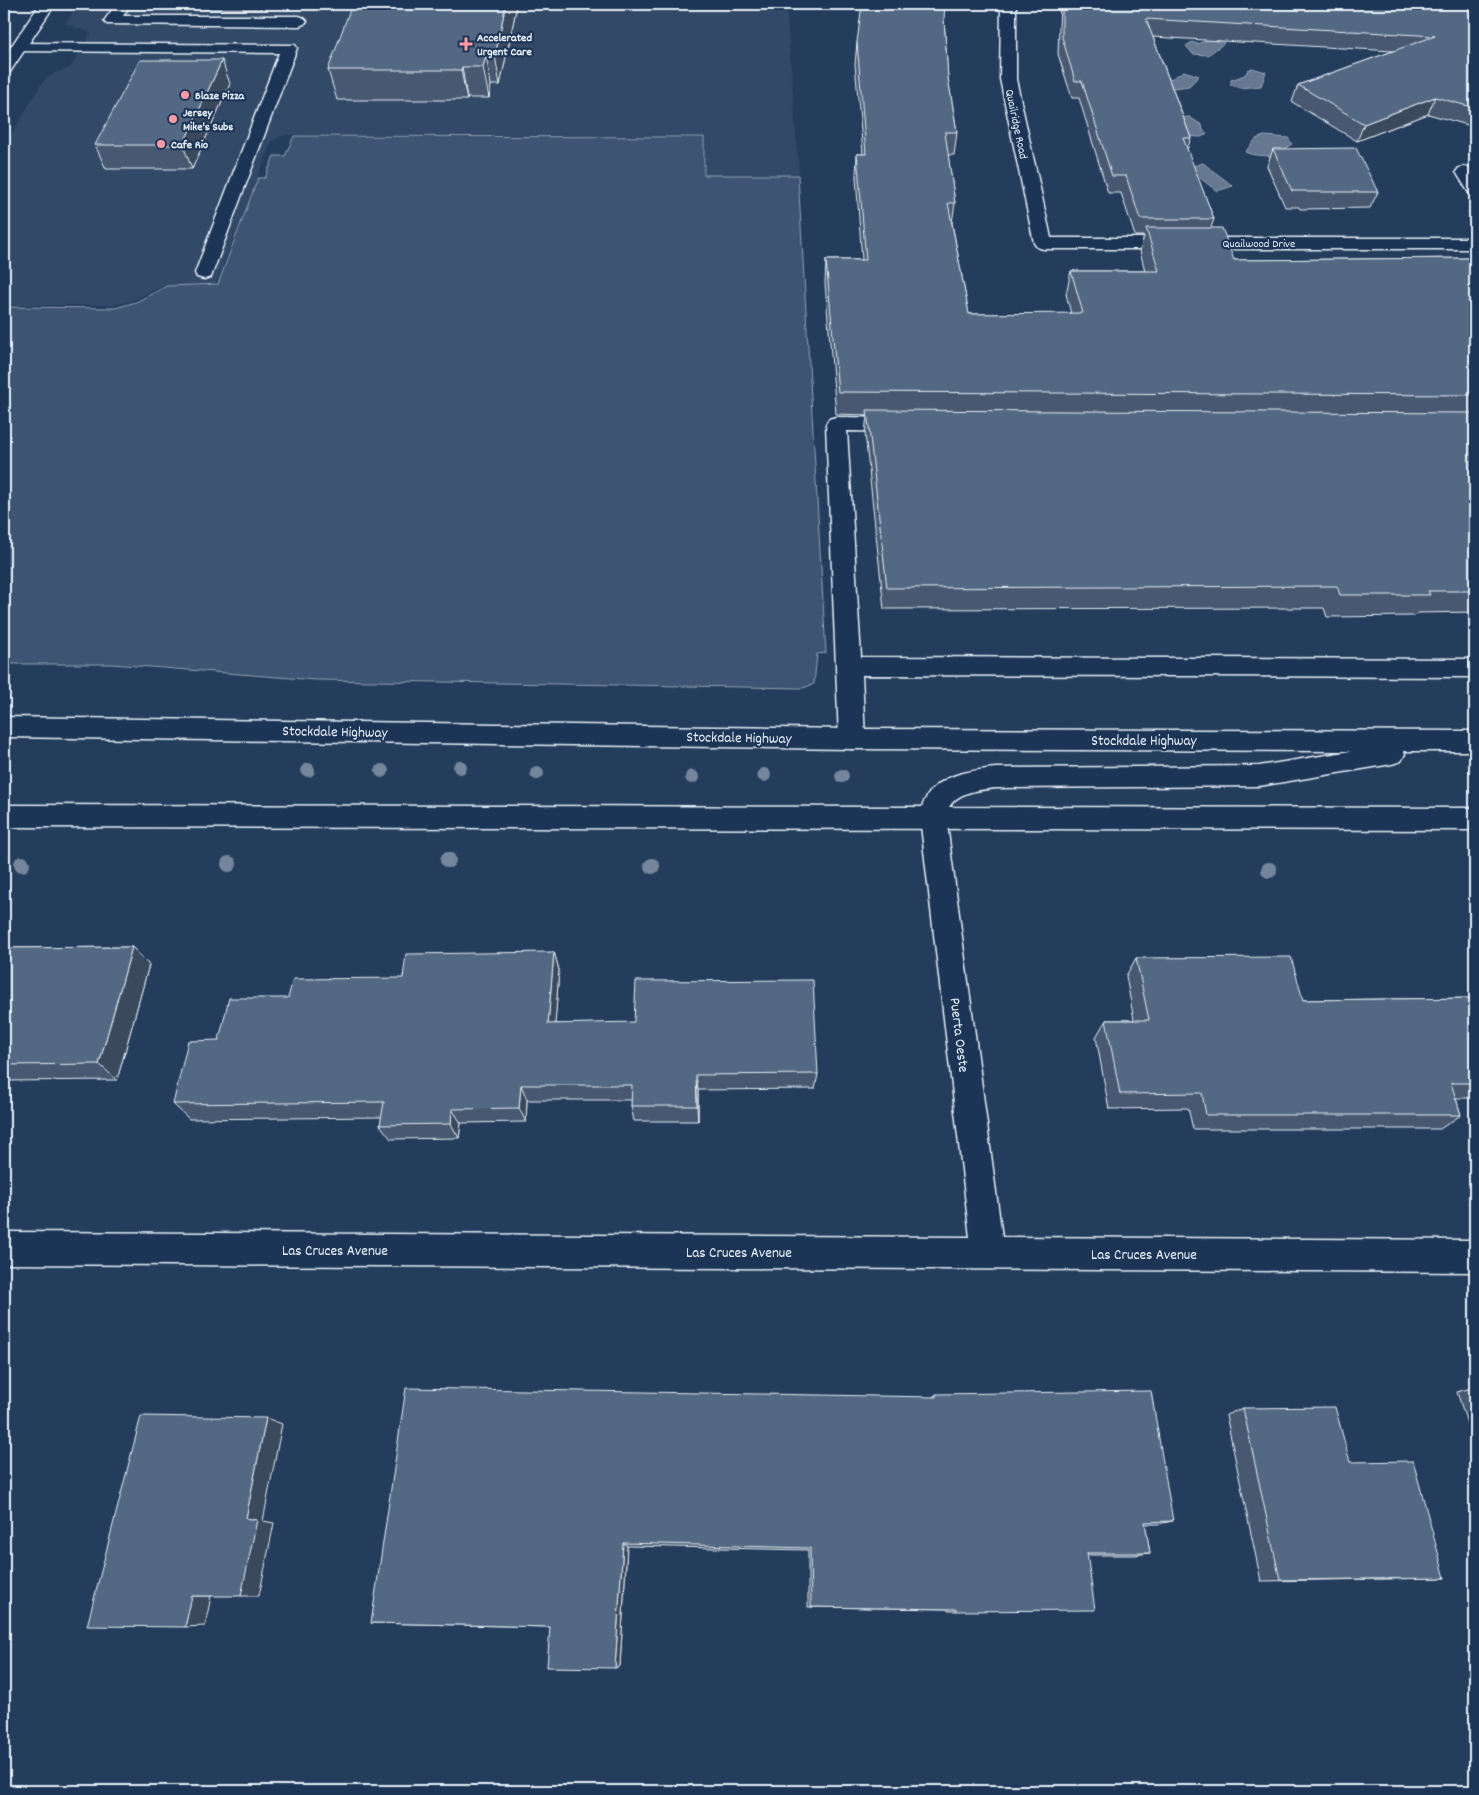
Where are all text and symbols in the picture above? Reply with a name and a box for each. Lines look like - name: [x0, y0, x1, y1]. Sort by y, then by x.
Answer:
- place label: Accelerated Urgent Care: [477, 30, 533, 61]
- marker: Accelerated Urgent Care: [459, 37, 473, 51]
- place label: Blaze Pizza: [195, 88, 246, 105]
- street label: Quailridge Road: [1000, 88, 1031, 161]
- marker: Blaze Pizza: [179, 89, 191, 101]
- place label: Jersey Mike's Subs: [183, 105, 233, 136]
- marker: Jersey Mike's Subs: [167, 113, 179, 125]
- place label: Cafe Rio: [171, 137, 209, 154]
- marker: Cafe Rio: [155, 138, 167, 150]
- street label: Quailwood Drive: [1223, 236, 1295, 253]
- street label: Stockdale Highway: [282, 721, 389, 745]
- street label: Stockdale Highway: [686, 727, 793, 751]
- street label: Stockdale Highway: [1091, 731, 1198, 753]
- street label: Puerta Oeste: [943, 997, 974, 1074]
- street label: Las Cruces Avenue: [282, 1241, 388, 1263]
- street label: Las Cruces Avenue: [686, 1243, 792, 1265]
- street label: Las Cruces Avenue: [1091, 1245, 1197, 1267]

